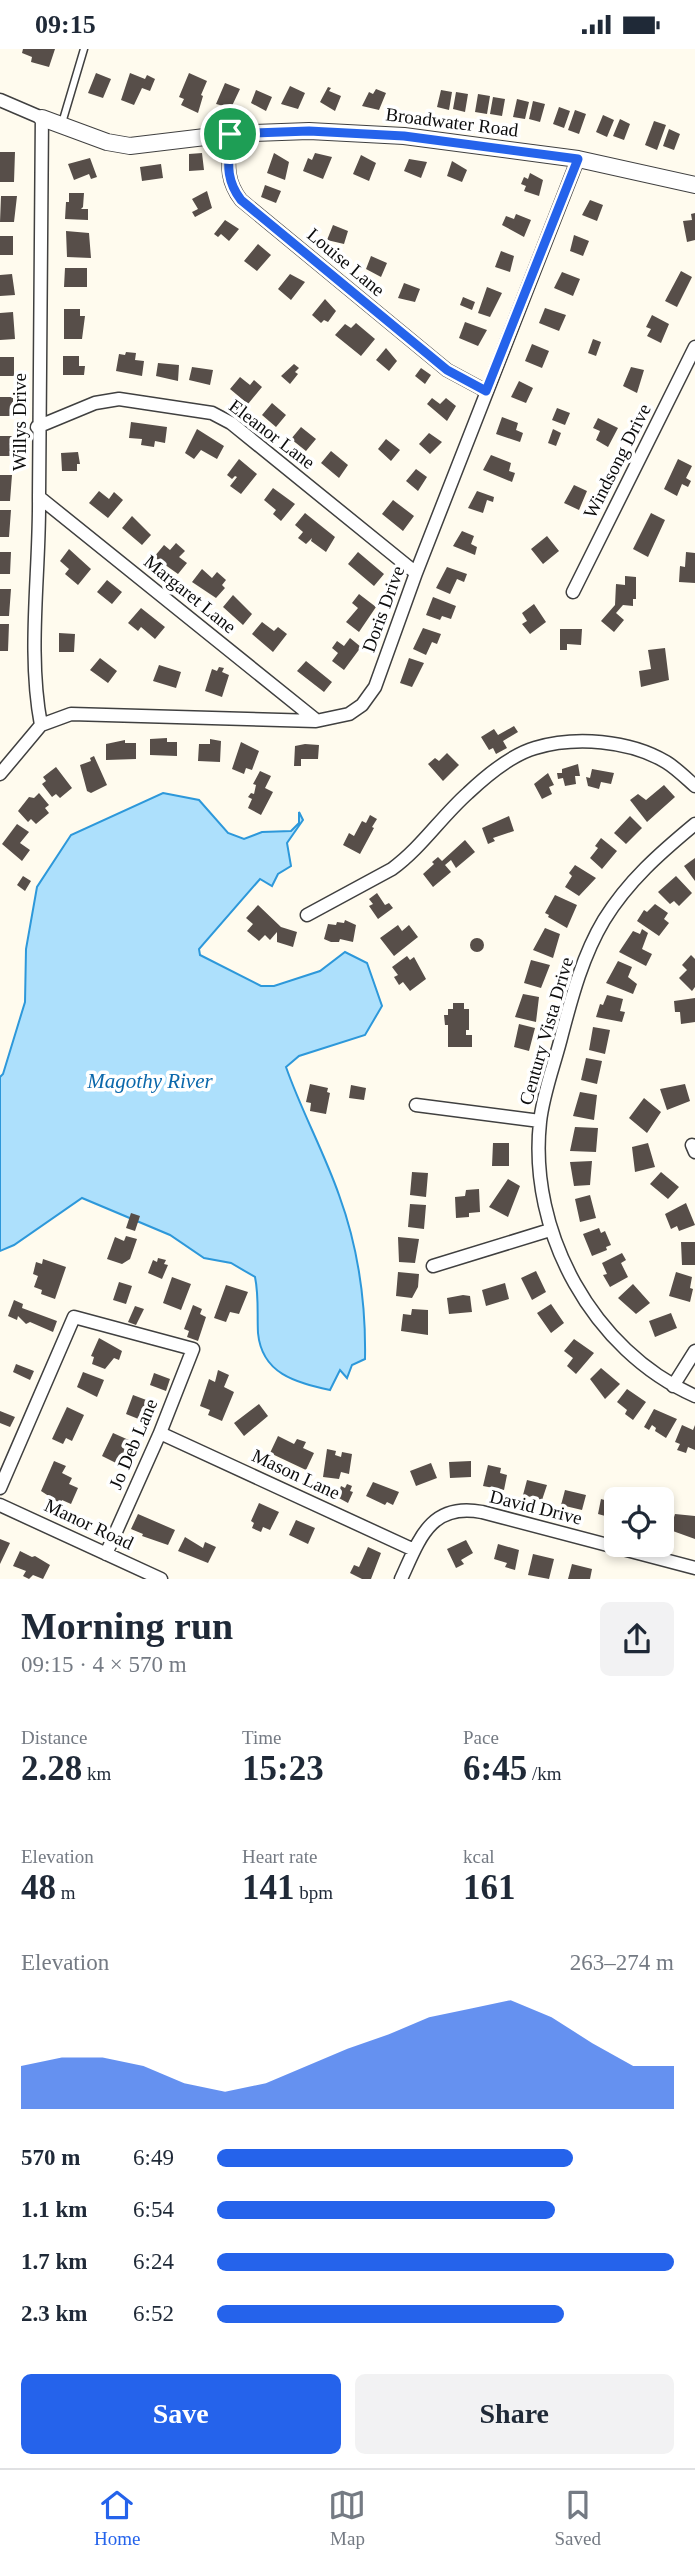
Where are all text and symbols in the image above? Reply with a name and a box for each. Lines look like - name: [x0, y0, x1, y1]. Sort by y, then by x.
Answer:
- text: 09:15: [35, 10, 96, 39]
- street label: Broadwater Road: [384, 103, 520, 141]
- pin: [200, 104, 260, 164]
- icon: arrive: [211, 115, 249, 153]
- street label: Louise Lane: [303, 224, 389, 300]
- street label: Willys Drive: [9, 373, 30, 471]
- street label: Eleanor Lane: [225, 395, 319, 473]
- street label: Windsong Drive: [579, 400, 655, 522]
- street label: Margaret Lane: [140, 551, 240, 637]
- street label: Doris Drive: [358, 563, 408, 655]
- street label: Century Vista Drive: [515, 955, 577, 1107]
- water label: Magothy River: [86, 1069, 214, 1093]
- street label: Jo Deb Lane: [105, 1396, 161, 1492]
- street label: Mason Lane: [249, 1445, 343, 1503]
- street label: David Drive: [488, 1485, 584, 1529]
- map controls: [604, 1487, 674, 1557]
- button: locate: [604, 1487, 674, 1557]
- street label: Manor Road: [41, 1494, 137, 1554]
- button: share: [600, 1602, 674, 1676]
- text: Morning run: [21, 1605, 233, 1647]
- text: 09:15 · 4 × 570 m: [21, 1652, 187, 1677]
- text: Distance: [21, 1727, 87, 1748]
- text: Time: [242, 1727, 281, 1748]
- text: Pace: [463, 1727, 499, 1748]
- text: 2.28: [21, 1749, 82, 1788]
- text: 15:23: [242, 1749, 324, 1788]
- text: 6:45: [463, 1749, 527, 1788]
- text: km: [82, 1763, 111, 1784]
- text: /km: [527, 1763, 561, 1784]
- text: Elevation: [21, 1846, 94, 1867]
- text: Heart rate: [242, 1846, 317, 1867]
- text: kcal: [463, 1846, 495, 1867]
- text: 48: [21, 1868, 56, 1907]
- text: 141: [242, 1868, 295, 1907]
- text: 161: [463, 1868, 516, 1907]
- text: m: [56, 1882, 76, 1903]
- text: bpm: [295, 1882, 333, 1903]
- text: Elevation: [21, 1950, 109, 1975]
- text: 263–274 m: [570, 1950, 674, 1975]
- text: 570 m: [21, 2145, 80, 2170]
- text: 6:49: [133, 2145, 174, 2170]
- text: 1.1 km: [21, 2197, 87, 2222]
- text: 6:54: [133, 2197, 174, 2222]
- text: 1.7 km: [21, 2249, 87, 2274]
- text: 6:24: [133, 2249, 174, 2274]
- text: 2.3 km: [21, 2301, 87, 2326]
- text: 6:52: [133, 2301, 174, 2326]
- button: Save: [21, 2374, 341, 2454]
- button: Share: [355, 2374, 674, 2454]
- tab: Home: [94, 2486, 140, 2550]
- tab: Map: [328, 2486, 366, 2550]
- tab: Saved: [555, 2486, 601, 2550]

